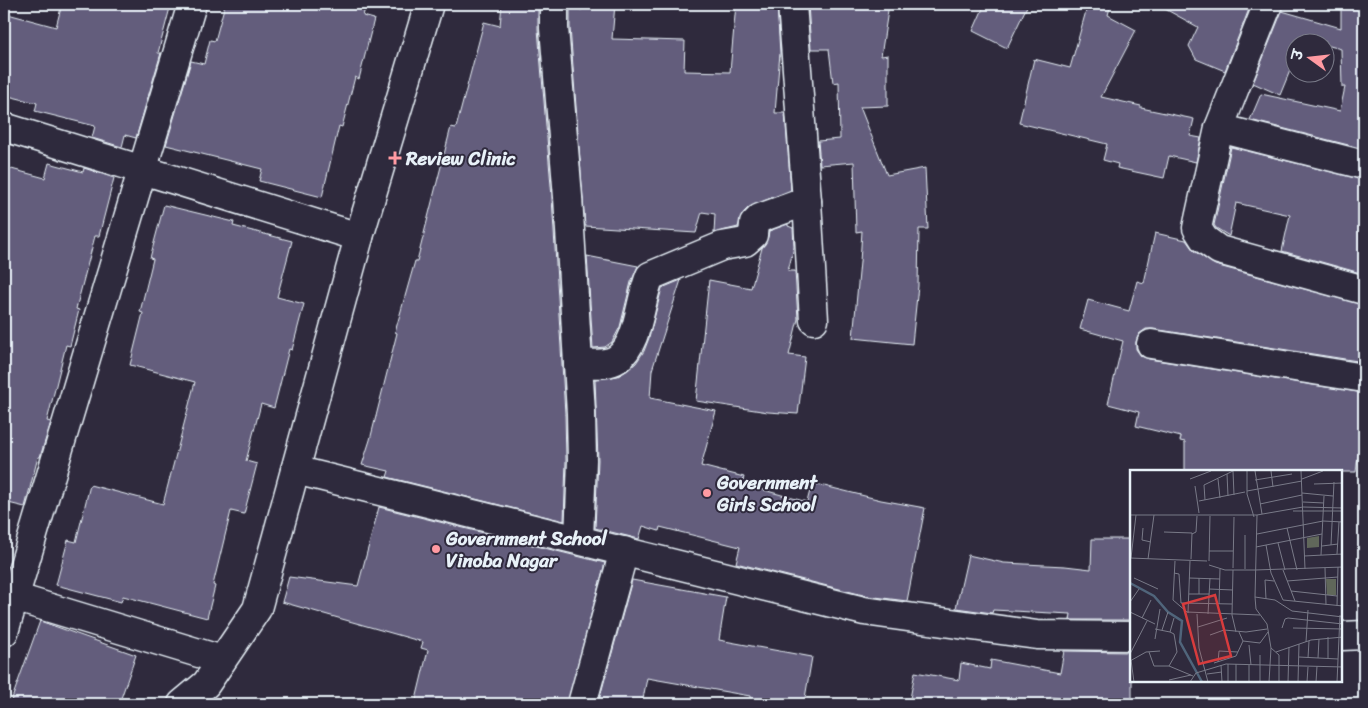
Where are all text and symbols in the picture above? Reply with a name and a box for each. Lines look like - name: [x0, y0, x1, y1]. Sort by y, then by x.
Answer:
- north arrow: [1286, 32, 1336, 82]
- text: उ: [1284, 45, 1312, 64]
- place label: Review Clinic: [405, 142, 517, 175]
- marker: Review Clinic: [388, 151, 402, 165]
- place label: Government Girls School: [716, 466, 818, 521]
- inset map: [1130, 470, 1343, 683]
- marker: Government Girls School: [701, 487, 713, 499]
- place label: Government School Vinoba Nagar: [445, 522, 607, 577]
- marker: Government School Vinoba Nagar: [430, 543, 442, 555]

